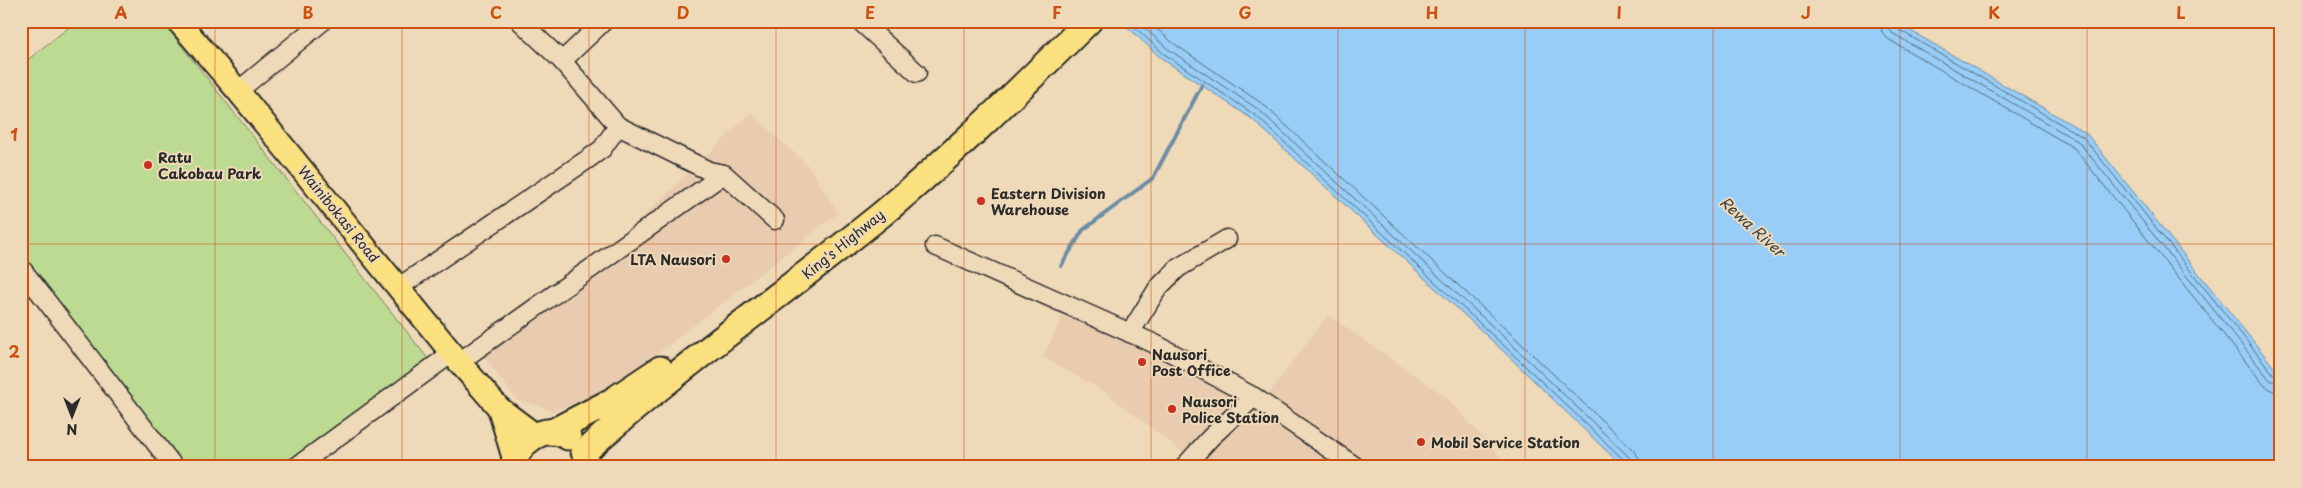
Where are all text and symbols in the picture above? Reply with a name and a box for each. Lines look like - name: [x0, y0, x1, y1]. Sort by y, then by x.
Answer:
- text: A: [115, 0, 128, 24]
- text: B: [303, 0, 314, 24]
- text: C: [490, 0, 502, 24]
- text: D: [677, 0, 689, 24]
- text: E: [865, 0, 875, 24]
- text: F: [1052, 0, 1062, 24]
- text: G: [1238, 0, 1252, 24]
- text: H: [1426, 0, 1438, 24]
- text: I: [1616, 0, 1622, 24]
- text: J: [1801, 0, 1811, 24]
- text: K: [1988, 0, 2000, 24]
- text: L: [2176, 0, 2186, 24]
- text: 1: [10, 122, 18, 146]
- place label: Ratu Cakobau Park: [158, 147, 262, 184]
- marker: Ratu Cakobau Park: [142, 159, 154, 171]
- street label: Wainibokasi Road: [293, 161, 385, 267]
- place label: Eastern Division Warehouse: [991, 183, 1106, 220]
- water label: Rewa River: [1715, 190, 1792, 263]
- marker: Eastern Division Warehouse: [975, 195, 987, 207]
- street label: King's Highway: [797, 204, 889, 284]
- place label: LTA Nausori: [630, 249, 716, 270]
- marker: LTA Nausori: [720, 253, 732, 265]
- text: 2: [8, 339, 20, 363]
- place label: Nausori Post Office: [1152, 344, 1231, 381]
- marker: Nausori Post Office: [1136, 356, 1148, 368]
- north arrow: [48, 390, 98, 440]
- place label: Nausori Police Station: [1182, 391, 1279, 428]
- marker: Nausori Police Station: [1166, 403, 1178, 415]
- text: N: [66, 419, 78, 440]
- place label: Mobil Service Station: [1431, 432, 1580, 453]
- marker: Mobil Service Station: [1415, 436, 1427, 448]

